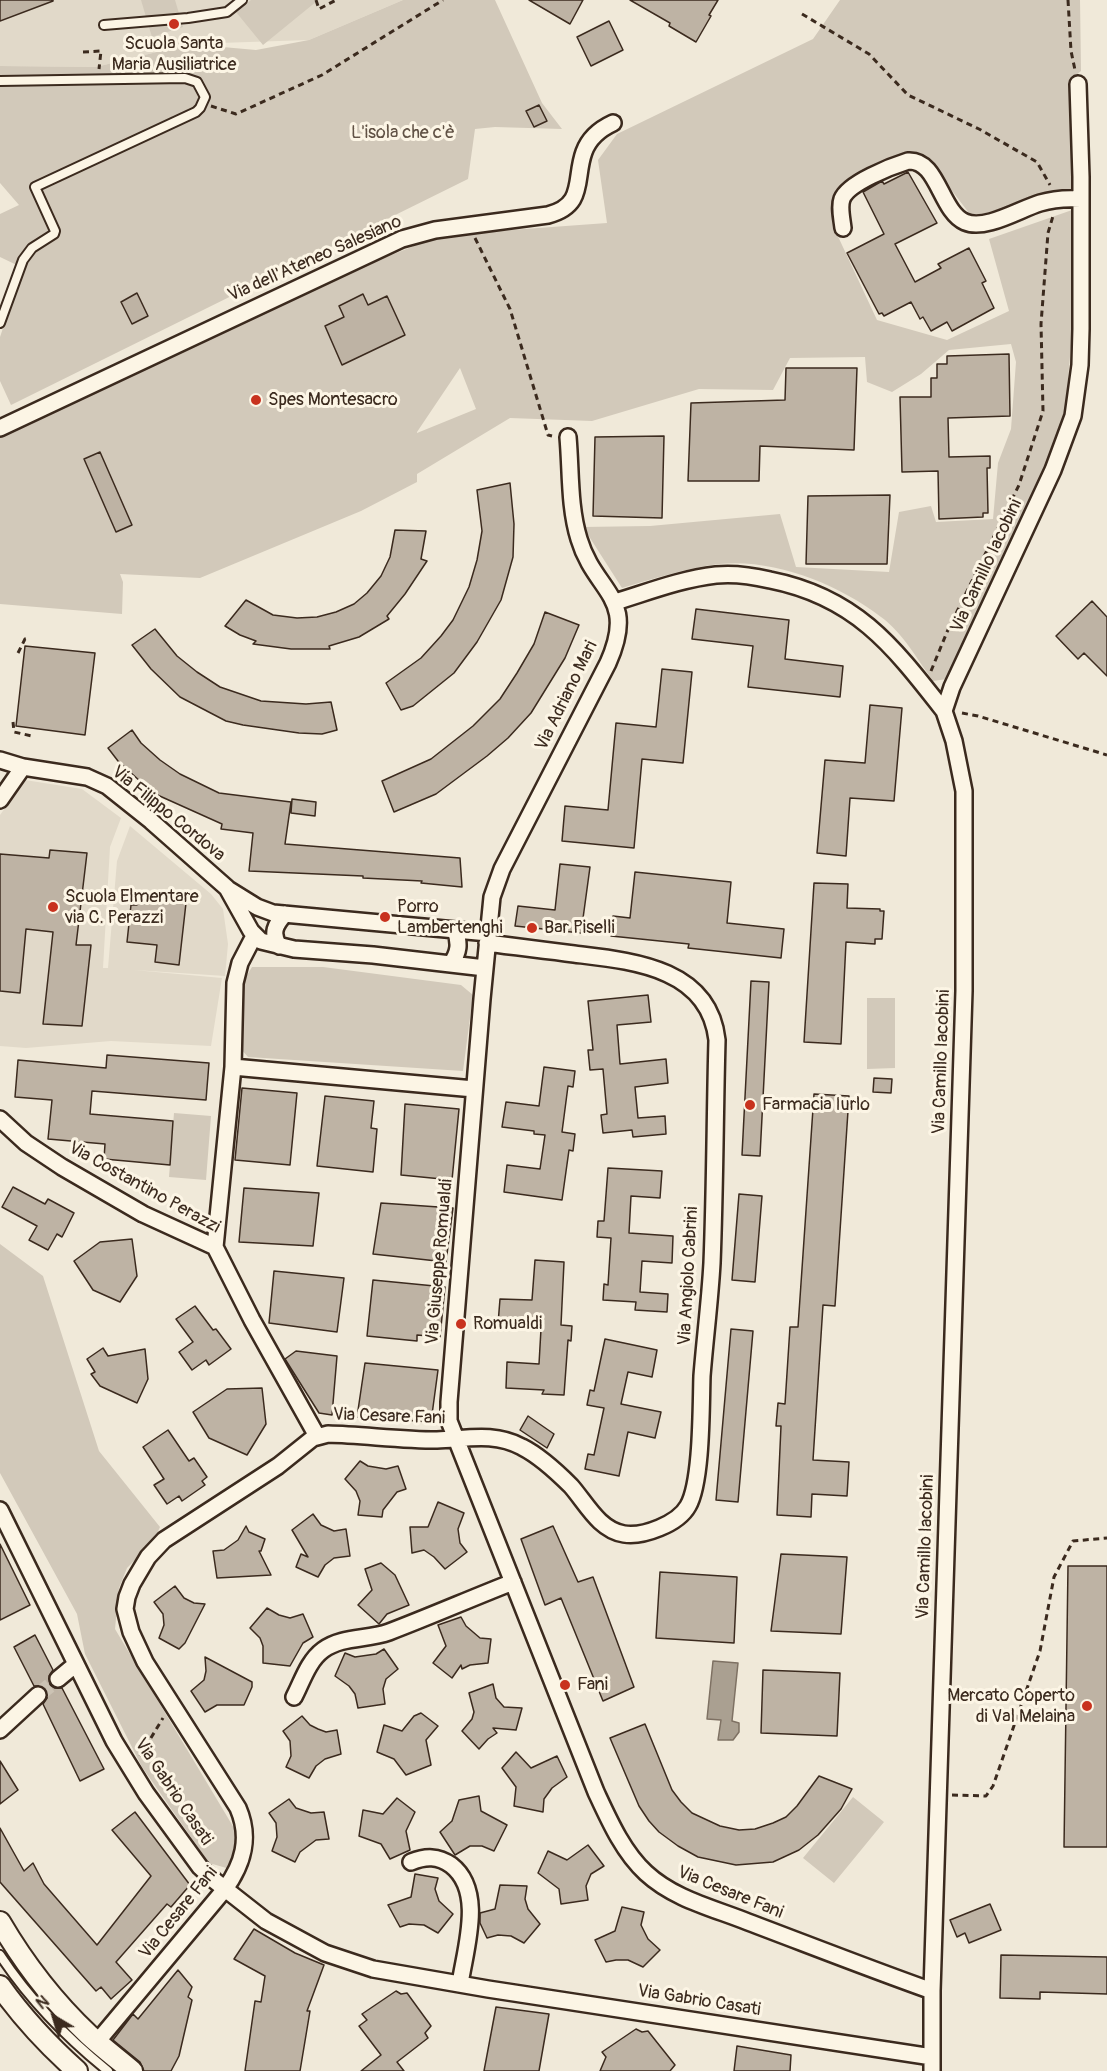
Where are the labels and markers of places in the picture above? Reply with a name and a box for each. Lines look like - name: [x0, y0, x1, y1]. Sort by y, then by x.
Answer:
- marker: Scuola Santa Maria Ausiliatrice: [167, 17, 181, 31]
- place label: Scuola Santa Maria Ausiliatrice: [112, 33, 236, 76]
- place label: Spes Montesacro: [268, 389, 398, 411]
- marker: Spes Montesacro: [249, 393, 263, 407]
- place label: Scuola Elmentare via C. Perazzi: [65, 886, 199, 928]
- place label: Porro Lambertenghi: [397, 896, 503, 938]
- marker: Scuola Elmentare via C. Perazzi: [46, 900, 60, 914]
- marker: Porro Lambertenghi: [378, 910, 392, 924]
- place label: Bar Piselli: [544, 917, 615, 939]
- marker: Bar Piselli: [525, 921, 539, 935]
- place label: Farmacia Iurlo: [762, 1094, 870, 1116]
- marker: Farmacia Iurlo: [743, 1098, 757, 1112]
- place label: Romualdi: [473, 1313, 542, 1335]
- marker: Romualdi: [454, 1317, 468, 1331]
- place label: Fani: [577, 1674, 608, 1696]
- marker: Fani: [558, 1678, 572, 1692]
- place label: Mercato Coperto di Val Melaina: [947, 1685, 1075, 1728]
- marker: Mercato Coperto di Val Melaina: [1080, 1699, 1094, 1713]

